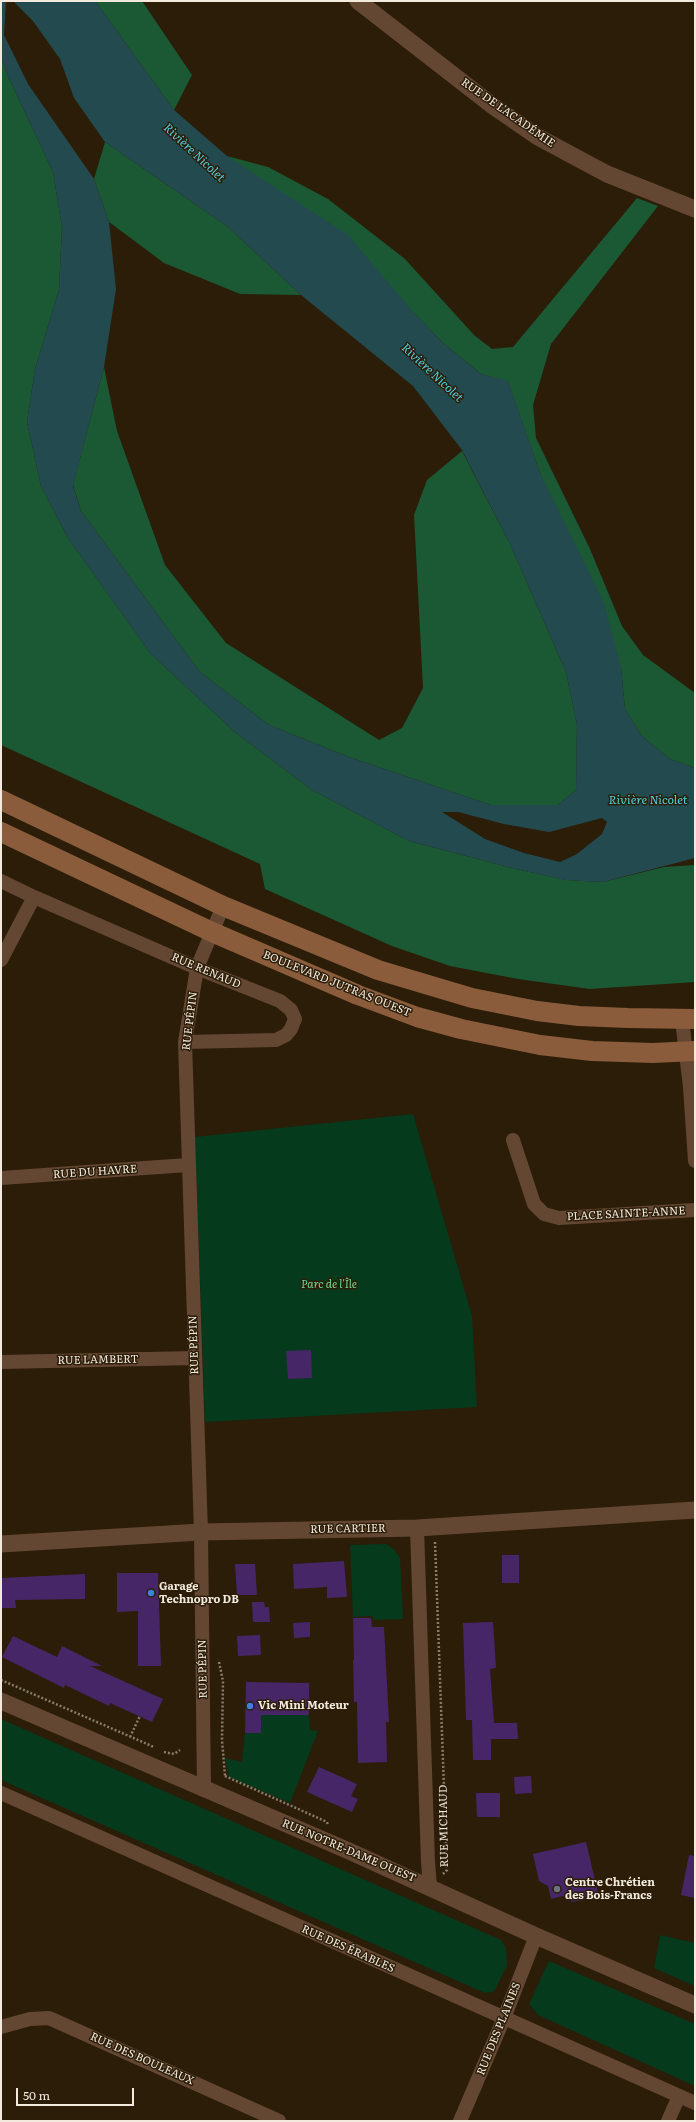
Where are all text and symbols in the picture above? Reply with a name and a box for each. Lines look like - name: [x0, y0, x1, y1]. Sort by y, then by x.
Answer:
- street label: RUE DE L'ACADÉMIE: [459, 76, 557, 150]
- water label: Rivière Nicolet: [160, 121, 228, 185]
- water label: Rivière Nicolet: [398, 341, 466, 405]
- water label: Rivière Nicolet: [608, 793, 688, 807]
- street label: BOULEVARD JUTRAS OUEST: [261, 948, 413, 1020]
- street label: RUE RENAUD: [169, 951, 243, 991]
- street label: RUE PÉPIN: [180, 991, 200, 1051]
- street label: RUE DU HAVRE: [53, 1162, 137, 1182]
- street label: PLACE SAINTE-ANNE: [566, 1204, 686, 1224]
- park label: Parc de l'Île: [301, 1278, 357, 1292]
- street label: RUE PÉPIN: [186, 1315, 202, 1375]
- street label: RUE LAMBERT: [57, 1353, 139, 1367]
- street label: RUE CARTIER: [310, 1522, 386, 1536]
- place label: Garage Technopro DB: [159, 1580, 239, 1606]
- marker: Garage Technopro DB: [146, 1588, 156, 1598]
- street label: RUE PÉPIN: [196, 1639, 210, 1699]
- place label: Vic Mini Moteur: [258, 1699, 349, 1713]
- marker: Vic Mini Moteur: [245, 1701, 255, 1711]
- street label: RUE MICHAUD: [437, 1785, 451, 1867]
- street label: RUE NOTRE-DAME OUEST: [280, 1817, 418, 1885]
- place label: Centre Chrétien des Bois-Francs: [565, 1876, 655, 1902]
- marker: Centre Chrétien des Bois-Francs: [552, 1884, 562, 1894]
- street label: RUE DES ÉRABLES: [299, 1923, 397, 1975]
- street label: RUE DES PLAINES: [474, 1981, 524, 2077]
- street label: RUE DES BOULEAUX: [88, 2030, 196, 2088]
- scale bar: [18, 2080, 136, 2106]
- text: 50 m: [23, 2086, 50, 2104]

